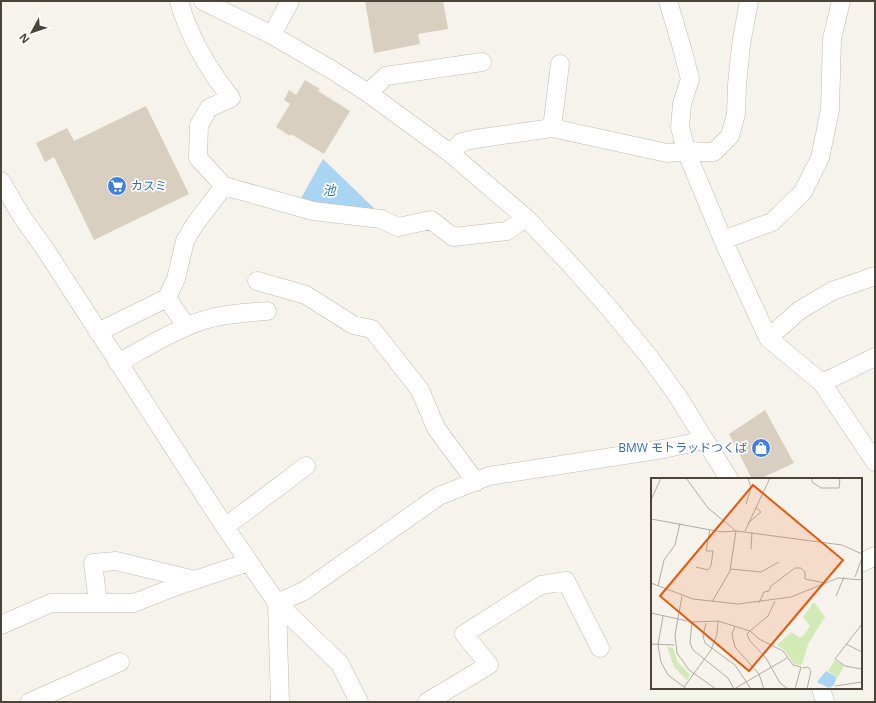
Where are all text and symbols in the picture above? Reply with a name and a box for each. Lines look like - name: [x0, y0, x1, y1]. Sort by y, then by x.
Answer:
- north arrow: [12, 12, 52, 52]
- text: N: [15, 30, 33, 47]
- supermarket icon: カスミ: [106, 175, 128, 197]
- place label: カスミ: [131, 177, 167, 194]
- water label: 池: [322, 181, 337, 199]
- shop icon: BMW モトラッドつくば: [750, 437, 772, 459]
- place label: BMW モトラッドつくば: [618, 439, 747, 456]
- inset map: [651, 478, 862, 689]

